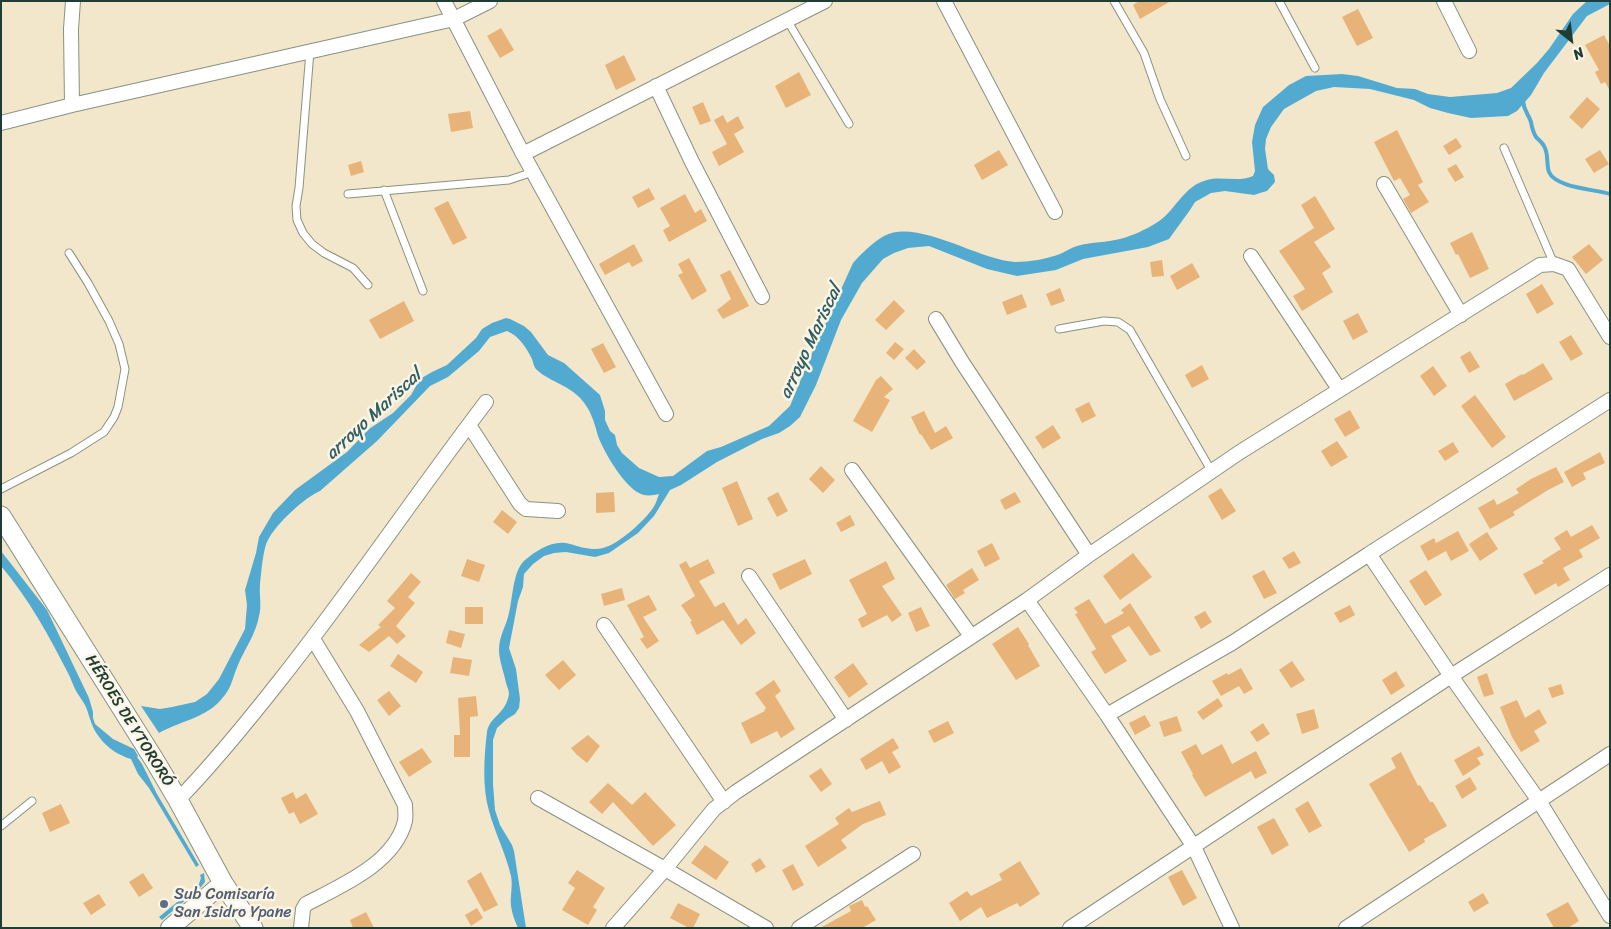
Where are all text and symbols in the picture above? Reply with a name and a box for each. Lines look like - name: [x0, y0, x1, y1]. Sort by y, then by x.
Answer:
- north arrow: [1546, 15, 1596, 65]
- text: N: [1568, 40, 1589, 67]
- water label: arroyo Mariscal: [775, 282, 847, 402]
- water label: arroyo Mariscal: [322, 365, 426, 465]
- street label: HÉROES DE YTORORÓ: [81, 651, 177, 791]
- place label: Sub Comisaría San Isidro Ypane: [174, 885, 292, 923]
- marker: Sub Comisaría San Isidro Ypane: [158, 898, 170, 910]

